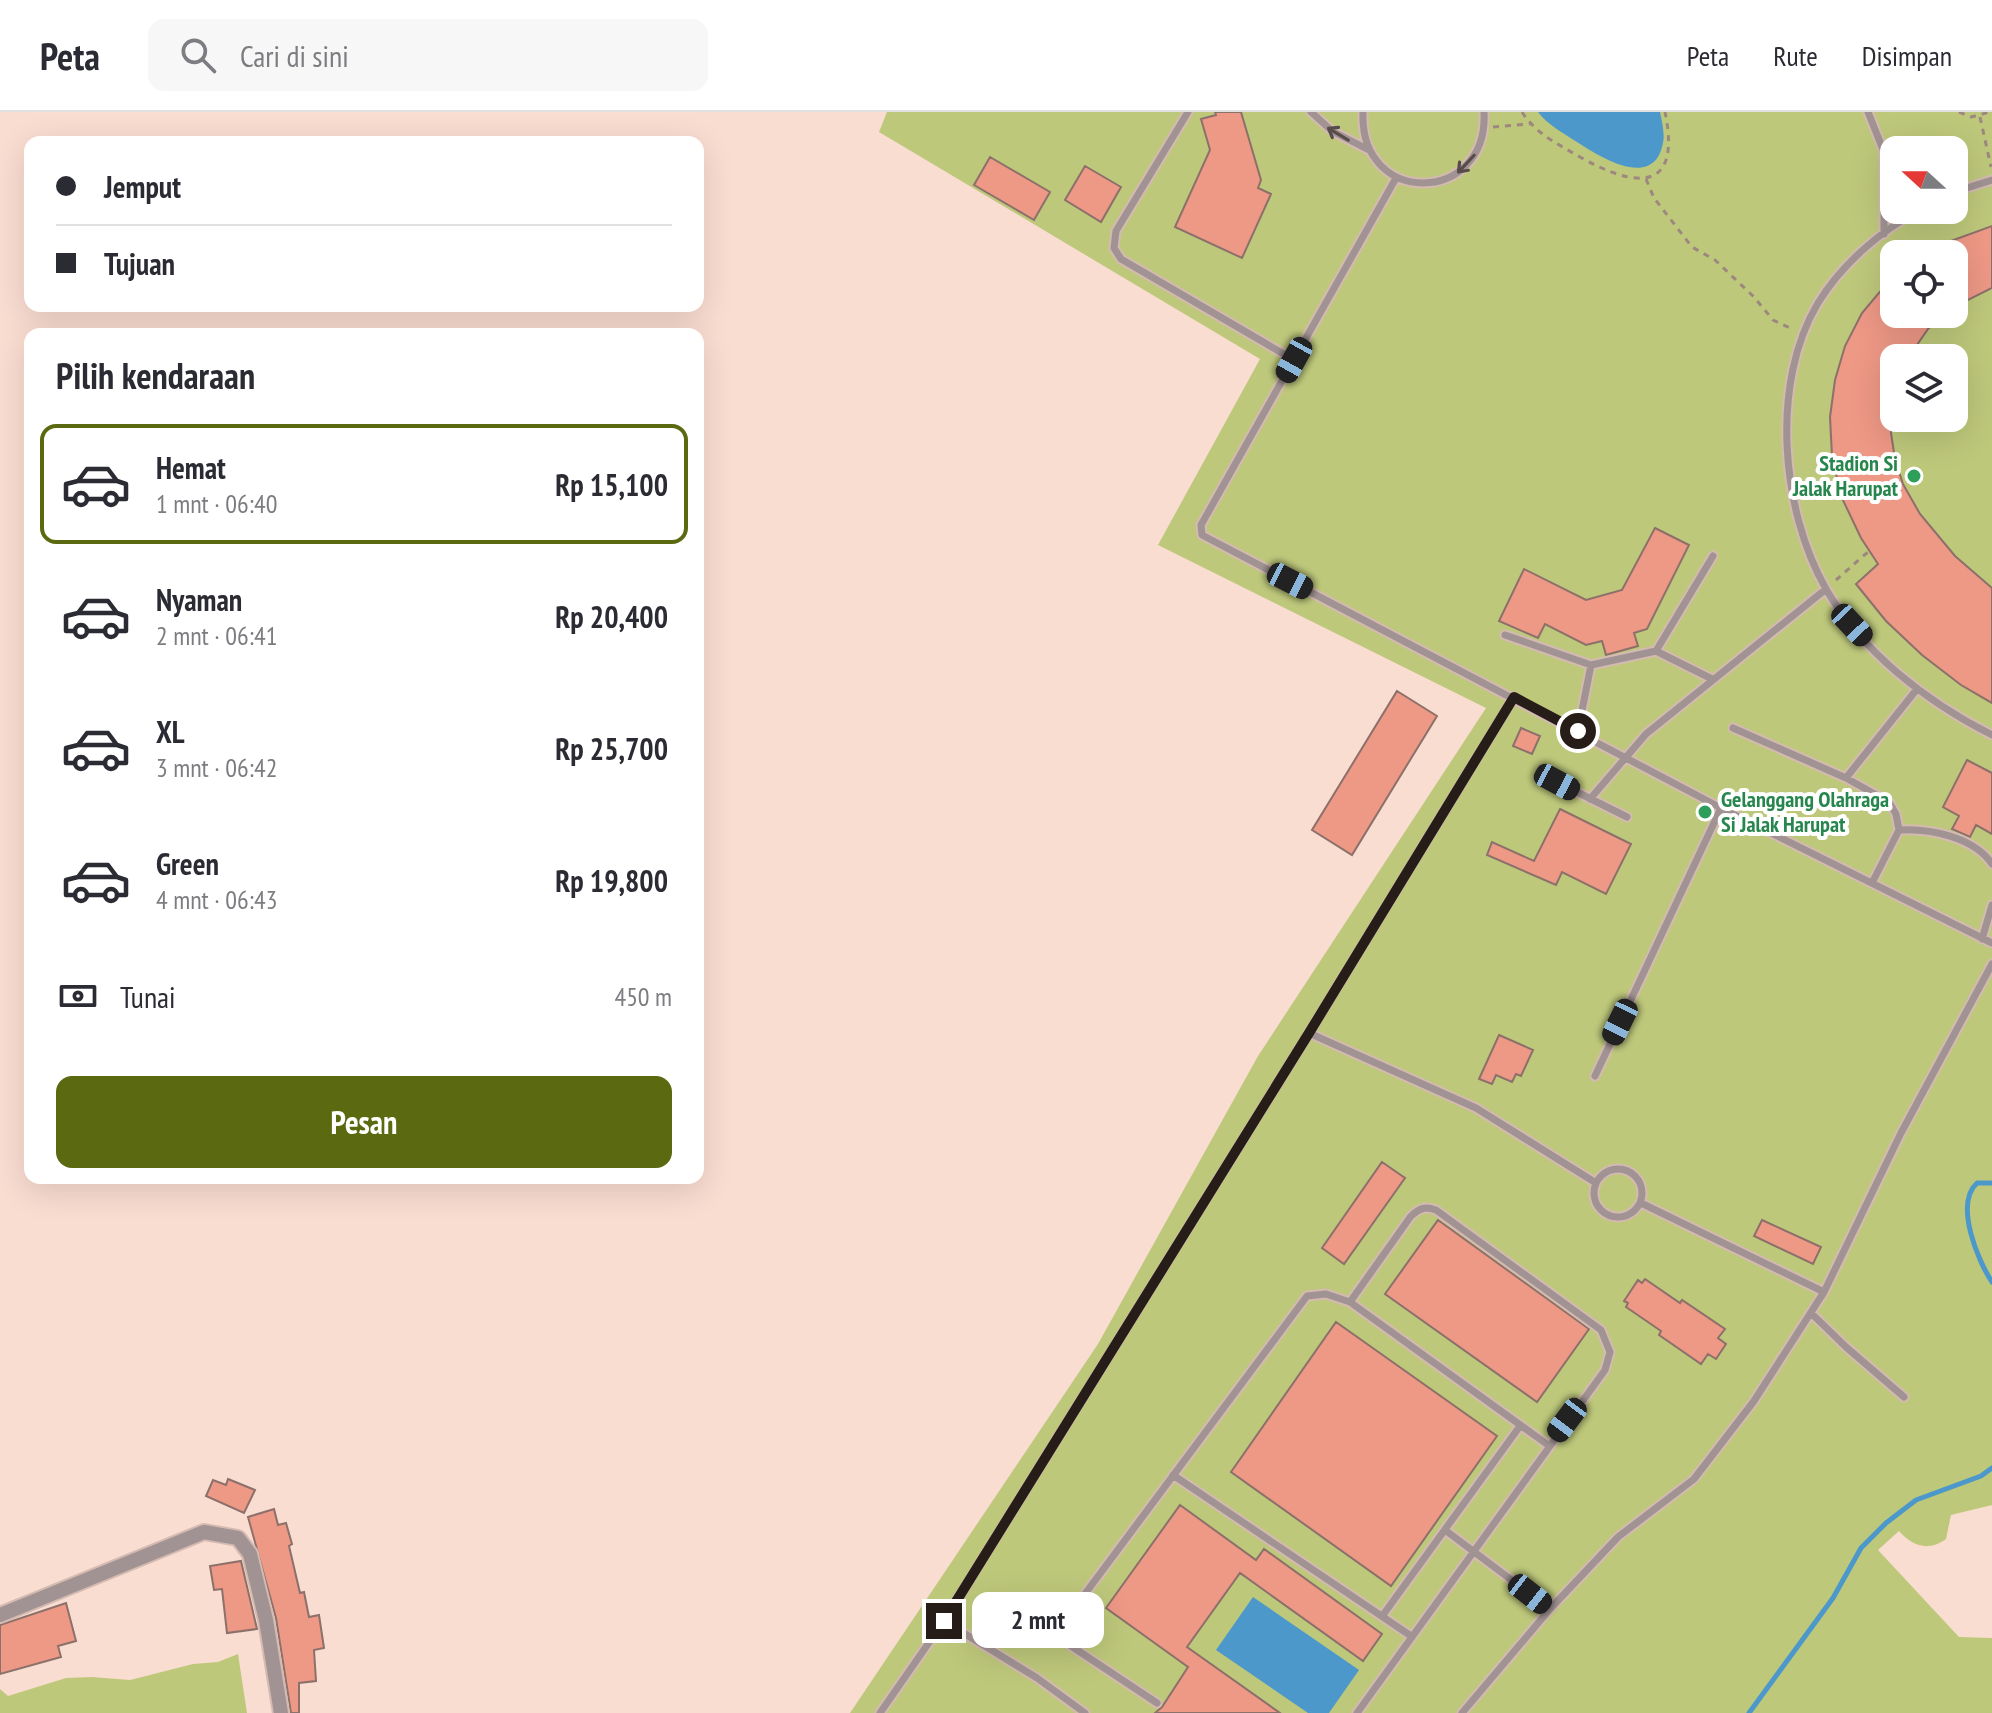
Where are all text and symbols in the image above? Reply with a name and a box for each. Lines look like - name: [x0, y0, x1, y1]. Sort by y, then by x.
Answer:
- search box: [148, 19, 708, 91]
- text: Peta: [40, 31, 100, 80]
- icon: search: [176, 33, 220, 77]
- text: Cari di sini: [240, 36, 349, 75]
- text: Peta: [1687, 37, 1729, 74]
- text: Rute: [1773, 37, 1818, 74]
- text: Disimpan: [1862, 37, 1952, 74]
- one-way arrow: [1327, 125, 1350, 141]
- north arrow: [1880, 136, 1968, 224]
- map controls: [1880, 136, 1968, 432]
- one-way arrow: [1457, 154, 1476, 174]
- text: Jemput: [104, 167, 181, 206]
- button: locate: [1880, 240, 1968, 328]
- text: Tujuan: [104, 244, 175, 283]
- car: [1272, 333, 1316, 387]
- button: layers: [1880, 344, 1968, 432]
- text: Pilih kendaraan: [56, 352, 255, 399]
- icon: car: [60, 448, 132, 520]
- text: Hemat: [156, 448, 226, 487]
- place label: Stadion Si Jalak Harupat: [1792, 449, 1899, 502]
- text: Rp 15,100: [555, 465, 668, 504]
- marker: Stadion Si Jalak Harupat: [1905, 467, 1923, 485]
- text: 1 mnt · 06:40: [156, 487, 277, 520]
- car: [1263, 559, 1317, 603]
- icon: car: [60, 580, 132, 652]
- text: Nyaman: [156, 580, 242, 619]
- text: Rp 20,400: [555, 597, 668, 636]
- car: [1827, 599, 1877, 651]
- text: 2 mnt · 06:41: [156, 619, 277, 652]
- icon: car: [60, 712, 132, 784]
- text: XL: [156, 712, 185, 751]
- route start: [1560, 713, 1596, 749]
- text: Rp 25,700: [555, 729, 668, 768]
- text: 3 mnt · 06:42: [156, 751, 277, 784]
- car: [1530, 760, 1584, 804]
- place label: Gelanggang Olahraga Si Jalak Harupat: [1721, 785, 1889, 838]
- marker: Gelanggang Olahraga Si Jalak Harupat: [1696, 803, 1714, 821]
- icon: car: [60, 844, 132, 916]
- text: Green: [156, 844, 219, 883]
- text: Rp 19,800: [555, 861, 668, 900]
- text: 4 mnt · 06:43: [156, 883, 277, 916]
- icon: cash: [56, 974, 100, 1018]
- text: Tunai: [120, 977, 176, 1016]
- text: 450 m: [614, 980, 672, 1013]
- car: [1599, 995, 1641, 1049]
- button: Pesan: [56, 1076, 672, 1168]
- car: [1543, 1394, 1591, 1446]
- car: [1504, 1570, 1556, 1618]
- callout: 2 mnt: [972, 1593, 1104, 1649]
- route end: [926, 1603, 962, 1639]
- text: 2 mnt: [1011, 1603, 1065, 1636]

